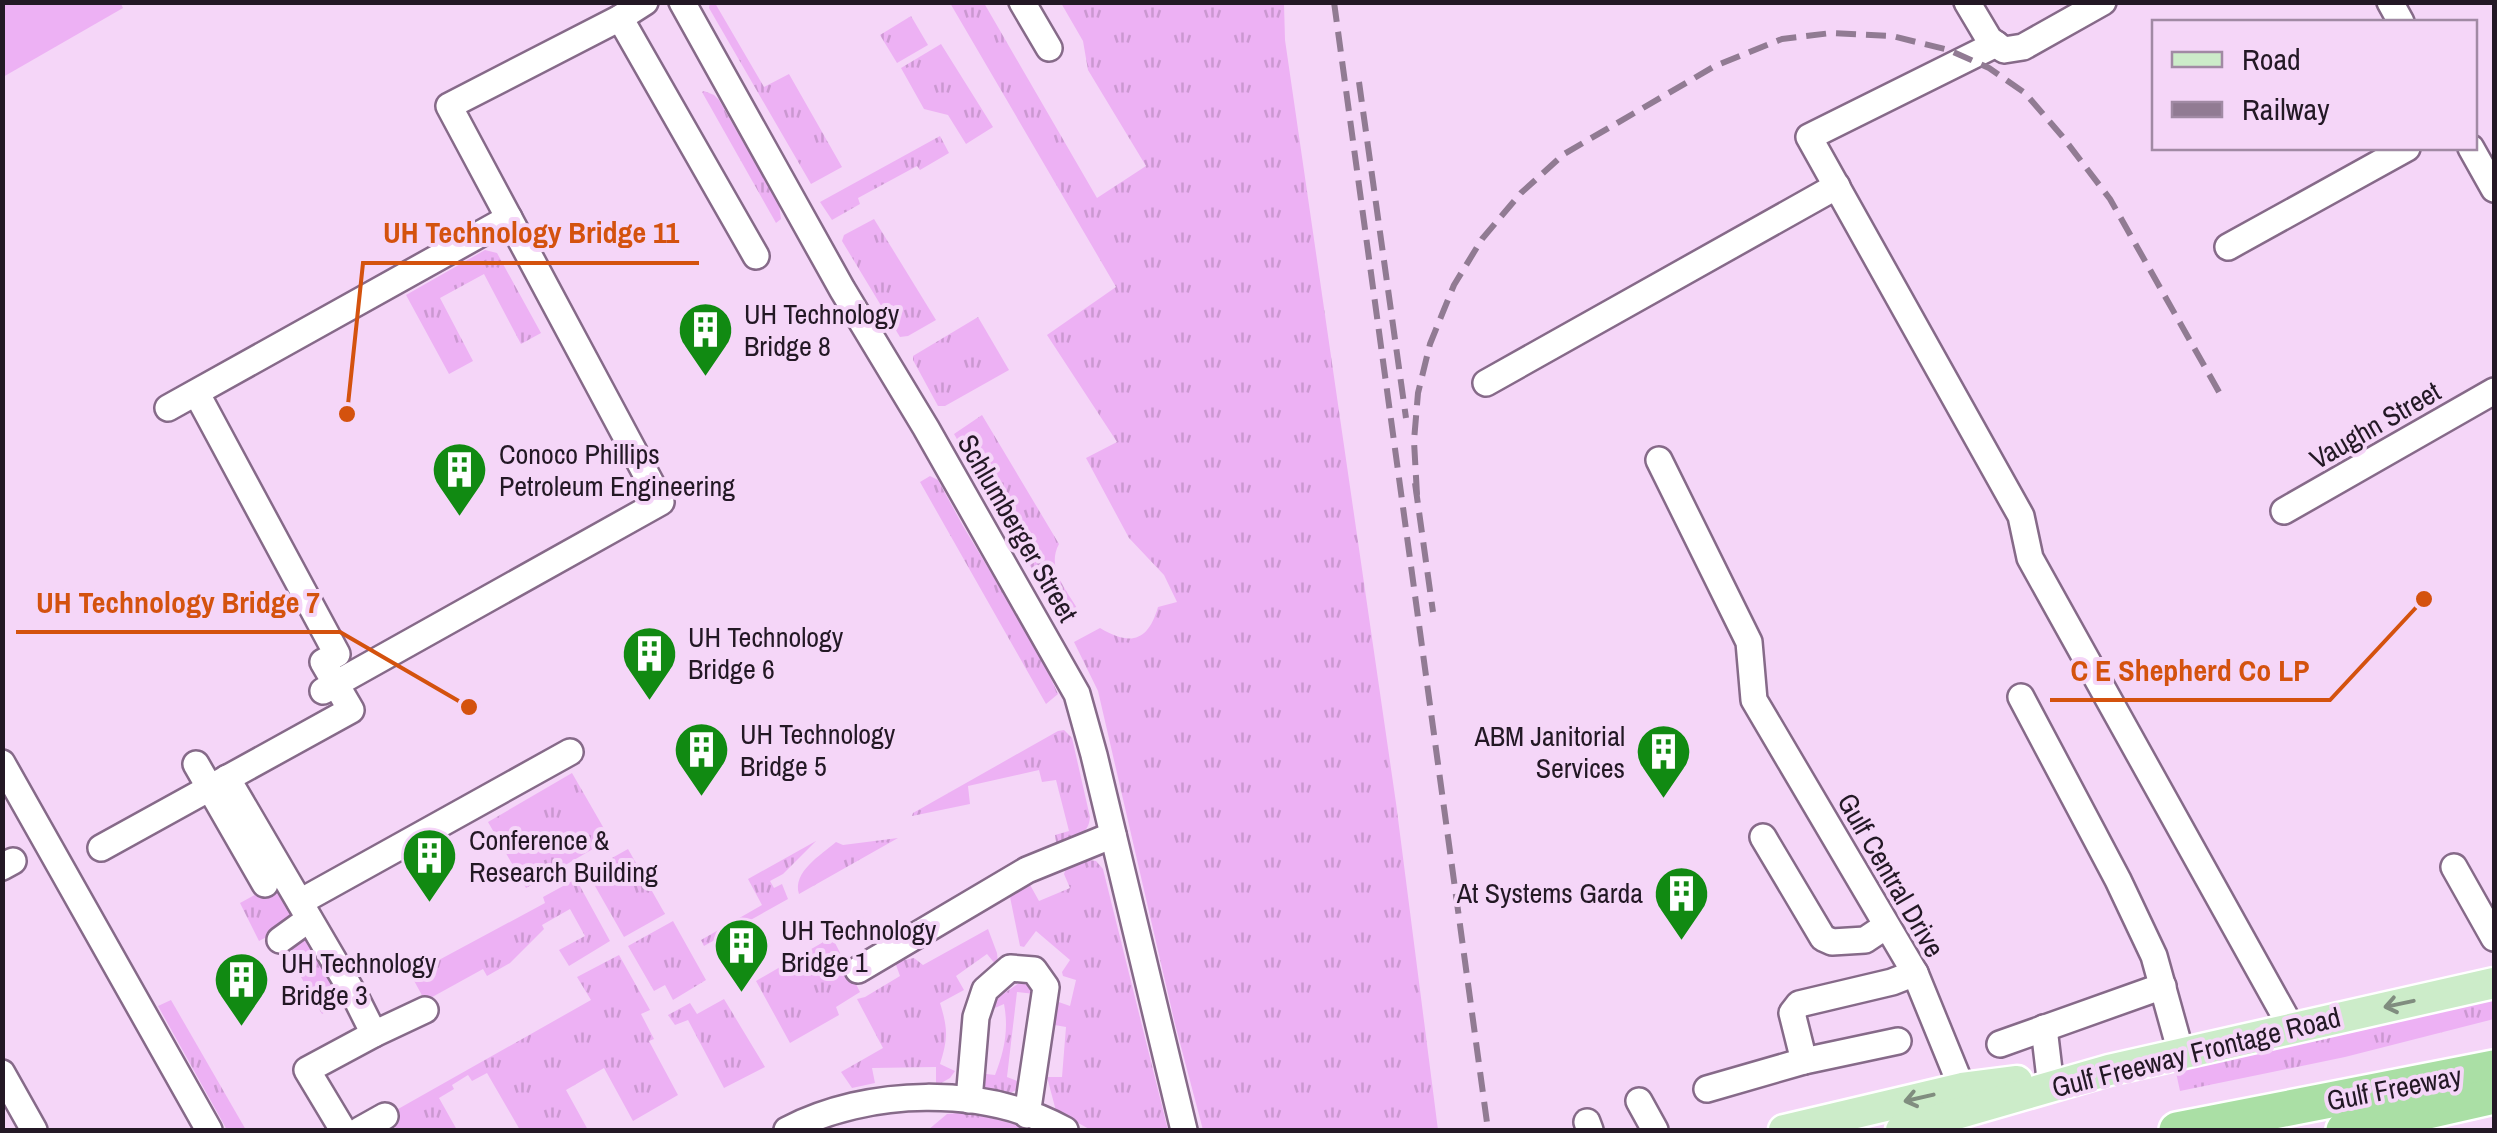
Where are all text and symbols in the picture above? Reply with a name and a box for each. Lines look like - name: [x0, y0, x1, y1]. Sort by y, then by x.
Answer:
- legend: [2152, 20, 2477, 150]
- text: Road: [2242, 39, 2301, 79]
- text: Railway: [2242, 89, 2330, 129]
- callout: UH Technology Bridge 11: [363, 203, 699, 263]
- text: UH Technology Bridge 11: [383, 212, 679, 252]
- place label: UH Technology Bridge 8: [744, 295, 900, 365]
- building icon: UH Technology Bridge 8: [675, 300, 735, 379]
- street label: Vaughn Street: [2303, 372, 2447, 478]
- street label: Schlumberger Street: [949, 427, 1087, 629]
- place label: Conoco Phillips Petroleum Engineering: [499, 435, 735, 505]
- building icon: Conoco Phillips Petroleum Engineering: [430, 440, 490, 519]
- callout: UH Technology Bridge 7: [16, 572, 340, 632]
- text: UH Technology Bridge 7: [36, 582, 320, 622]
- place label: UH Technology Bridge 6: [688, 618, 844, 688]
- building icon: UH Technology Bridge 6: [619, 623, 679, 702]
- callout: C E Shepherd Co LP: [2050, 640, 2330, 700]
- text: C E Shepherd Co LP: [2070, 650, 2310, 690]
- place label: UH Technology Bridge 5: [740, 715, 896, 785]
- place label: ABM Janitorial Services: [1473, 717, 1625, 787]
- building icon: UH Technology Bridge 5: [671, 720, 731, 799]
- building icon: ABM Janitorial Services: [1634, 722, 1694, 801]
- street label: Gulf Central Drive: [1829, 786, 1953, 964]
- place label: Conference & Research Building: [469, 821, 658, 891]
- building icon: Conference & Research Building: [400, 826, 460, 905]
- building icon: At Systems Garda: [1652, 863, 1712, 942]
- place label: At Systems Garda: [1456, 874, 1643, 912]
- place label: UH Technology Bridge 1: [781, 911, 937, 981]
- building icon: UH Technology Bridge 1: [712, 916, 772, 995]
- place label: UH Technology Bridge 3: [281, 944, 437, 1014]
- building icon: UH Technology Bridge 3: [212, 949, 272, 1028]
- one-way arrow: [2384, 996, 2416, 1014]
- street label: Gulf Freeway Frontage Road: [2048, 998, 2344, 1106]
- street label: Gulf Freeway: [2323, 1056, 2465, 1120]
- one-way arrow: [1904, 1090, 1936, 1108]

